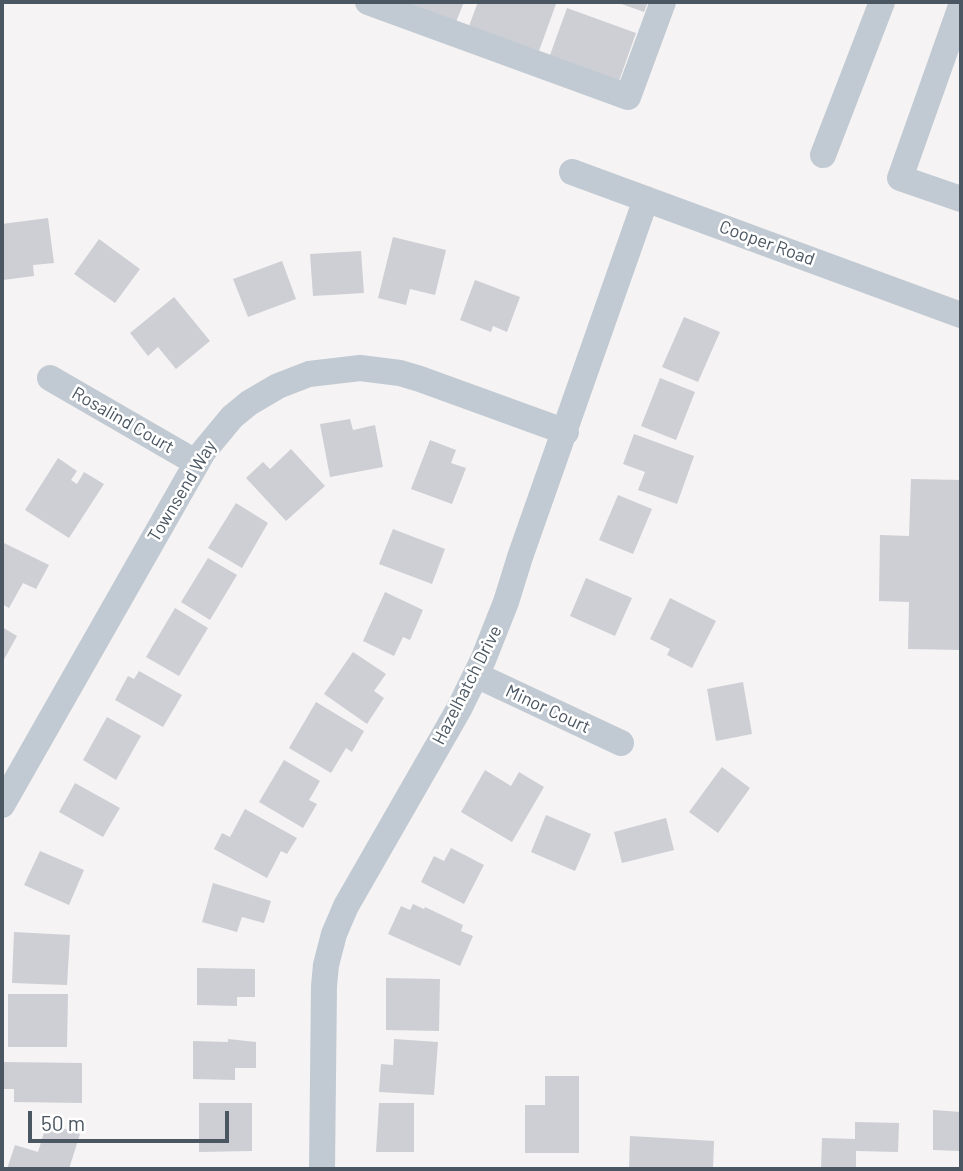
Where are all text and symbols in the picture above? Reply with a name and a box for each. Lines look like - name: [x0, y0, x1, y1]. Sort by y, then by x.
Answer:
- street label: Cooper Road: [716, 216, 818, 270]
- street label: Rosalind Court: [68, 382, 178, 458]
- street label: Townsend Way: [143, 436, 221, 546]
- street label: Hazelhatch Drive: [428, 622, 506, 748]
- street label: Minor Court: [502, 680, 594, 738]
- scale bar: [32, 1098, 233, 1142]
- text: 50 m: [41, 1110, 85, 1135]

